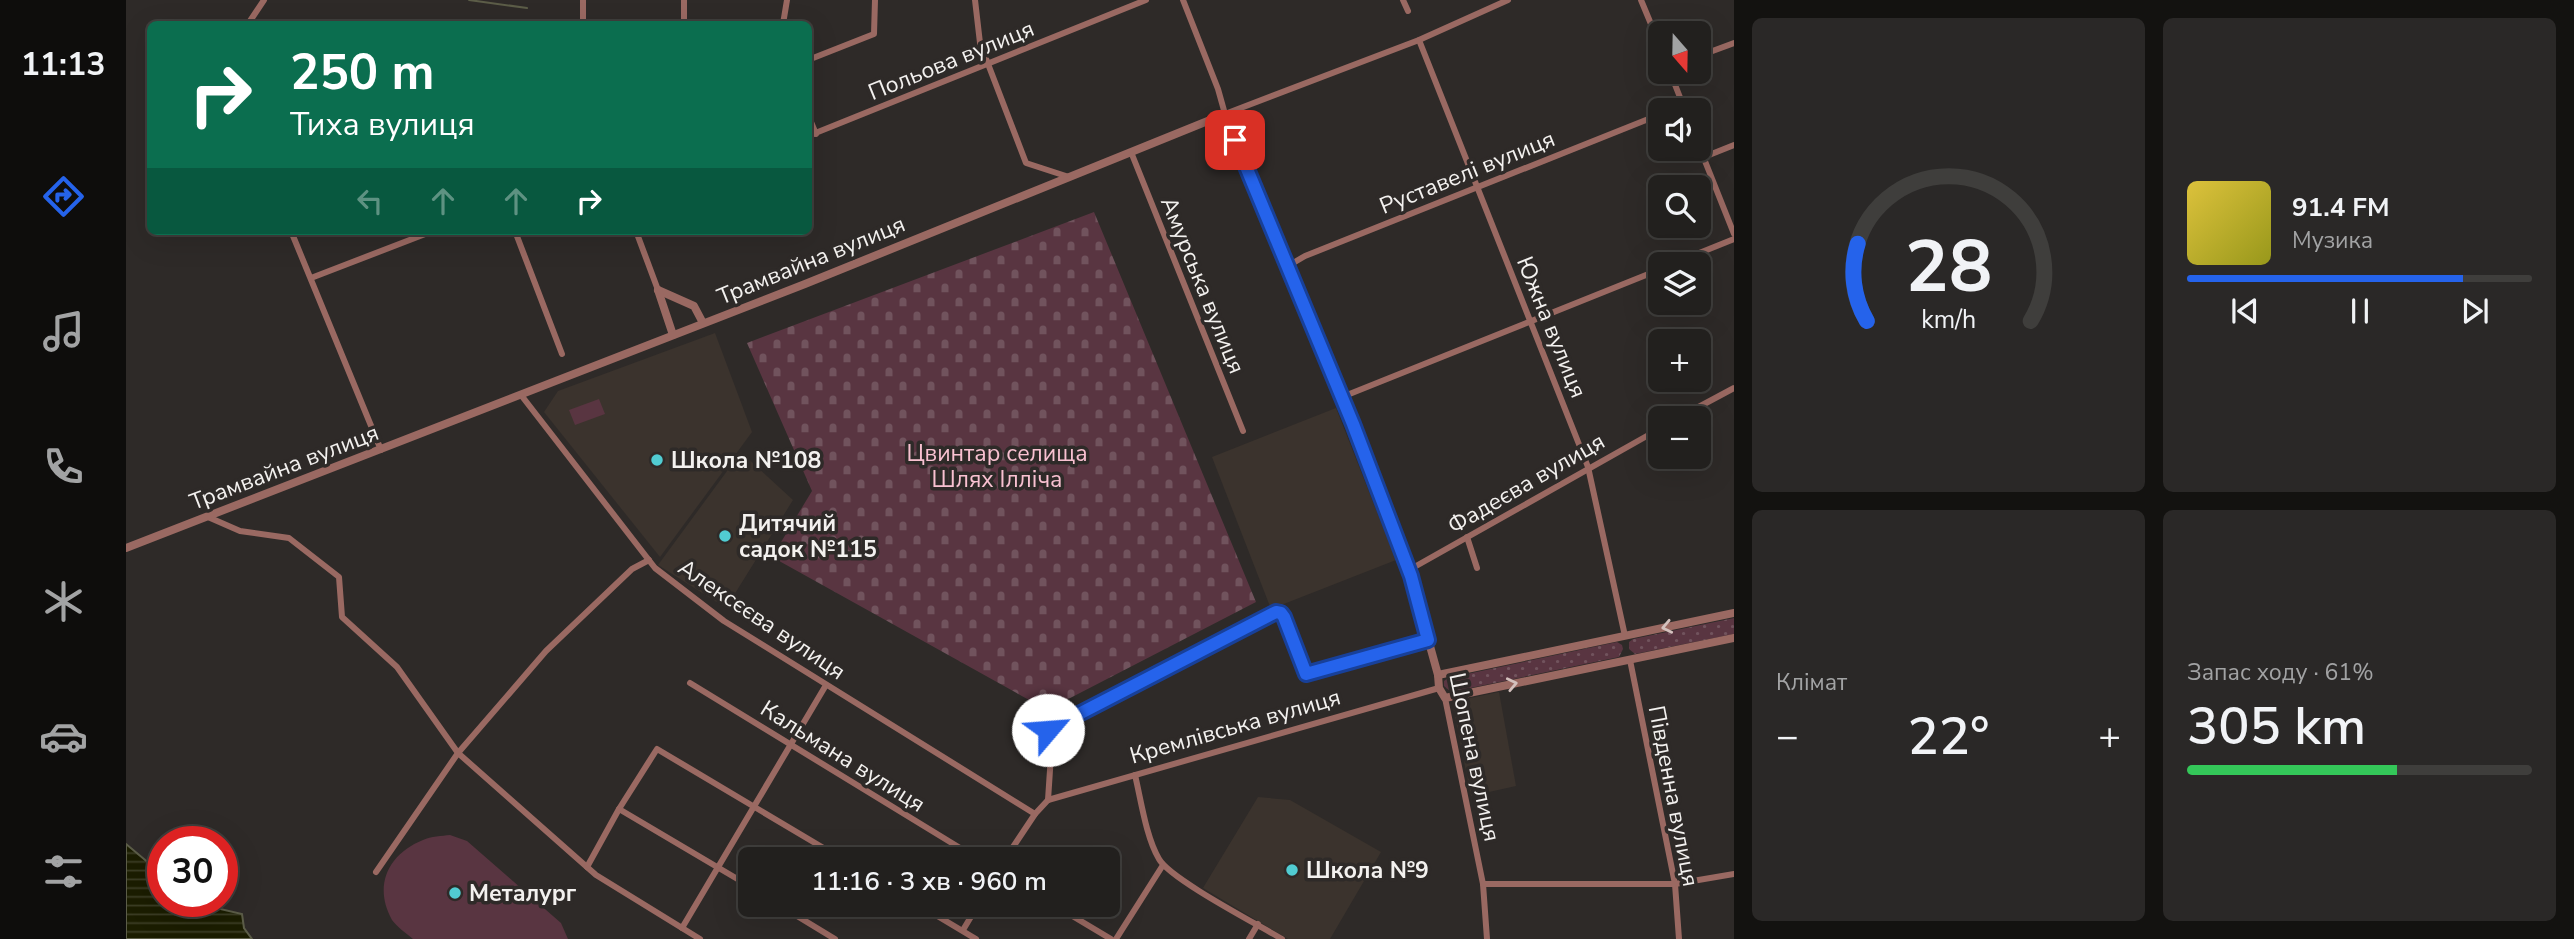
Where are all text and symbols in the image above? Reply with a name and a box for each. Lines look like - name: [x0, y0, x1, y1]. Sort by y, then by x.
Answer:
- street label: Польова вулиця: [864, 13, 1039, 108]
- north arrow: [1648, 21, 1712, 84]
- map controls: [1648, 21, 1711, 469]
- text: 250 m: [290, 39, 434, 106]
- text: 11:13: [21, 43, 105, 86]
- icon: right: [175, 49, 266, 140]
- button: sound: [1648, 98, 1711, 161]
- text: Тиха вулиця: [290, 103, 475, 146]
- pin: [1205, 110, 1265, 170]
- icon: arrive: [1216, 121, 1254, 159]
- street label: Руставелі вулиця: [1375, 123, 1559, 222]
- icon: directions: [39, 172, 88, 221]
- button: search: [1648, 175, 1711, 238]
- icon: left: [351, 182, 389, 220]
- icon: ahead: [424, 182, 462, 220]
- icon: ahead: [497, 182, 535, 220]
- icon: right: [570, 182, 608, 220]
- text: 91.4 FM: [2292, 190, 2389, 225]
- street label: Амурська вулиця: [1153, 192, 1252, 378]
- street label: Трамвайна вулиця: [713, 209, 910, 312]
- text: 28: [1905, 218, 1992, 318]
- text: Музика: [2292, 225, 2373, 256]
- street label: Южна вулиця: [1509, 252, 1594, 402]
- button: layers: [1648, 252, 1711, 315]
- icon: previous: [2226, 292, 2264, 330]
- icon: pause: [2341, 292, 2379, 330]
- icon: next: [2456, 292, 2494, 330]
- text: km/h: [1921, 303, 1976, 337]
- icon: music: [39, 307, 88, 356]
- button: +: [1648, 329, 1711, 392]
- button: −: [1648, 406, 1711, 469]
- street label: Трамвайна вулиця: [185, 417, 383, 518]
- street label: Фадеєва вулиця: [1442, 426, 1611, 541]
- park label: Цвинтар селища Шлях Ілліча: [906, 438, 1088, 495]
- icon: phone: [39, 442, 88, 491]
- place label: Школа №108: [671, 445, 821, 476]
- marker: Школа №108: [649, 452, 665, 468]
- place label: Дитячий садок №115: [739, 508, 877, 565]
- marker: Дитячий садок №115: [717, 528, 733, 544]
- street label: Алексєєва вулиця: [672, 552, 851, 687]
- icon: climate: [39, 577, 88, 626]
- one-way arrow: [1661, 618, 1673, 633]
- text: Запас ходу · 61%: [2187, 657, 2374, 688]
- text: Клімат: [1776, 667, 1847, 698]
- street label: Шопена вулиця: [1442, 670, 1508, 844]
- one-way arrow: [1506, 678, 1518, 693]
- street label: Кремлівська вулиця: [1126, 682, 1344, 771]
- text: 305 km: [2187, 691, 2366, 762]
- street label: Кальмана вулиця: [754, 693, 931, 820]
- position arrow: [1011, 693, 1085, 767]
- text: 22°: [1908, 701, 1989, 772]
- street label: Південна вулиця: [1641, 703, 1706, 889]
- text: −: [1776, 711, 1799, 762]
- text: +: [2098, 711, 2121, 762]
- icon: car: [39, 712, 88, 761]
- speed limit sign: 30: [147, 826, 238, 917]
- icon: filters: [39, 847, 88, 896]
- place label: Школа №9: [1306, 855, 1429, 886]
- marker: Школа №9: [1284, 862, 1300, 878]
- text: 11:16 · 3 хв · 960 m: [811, 864, 1047, 899]
- place label: Металург: [469, 878, 577, 909]
- marker: Металург: [447, 885, 463, 901]

